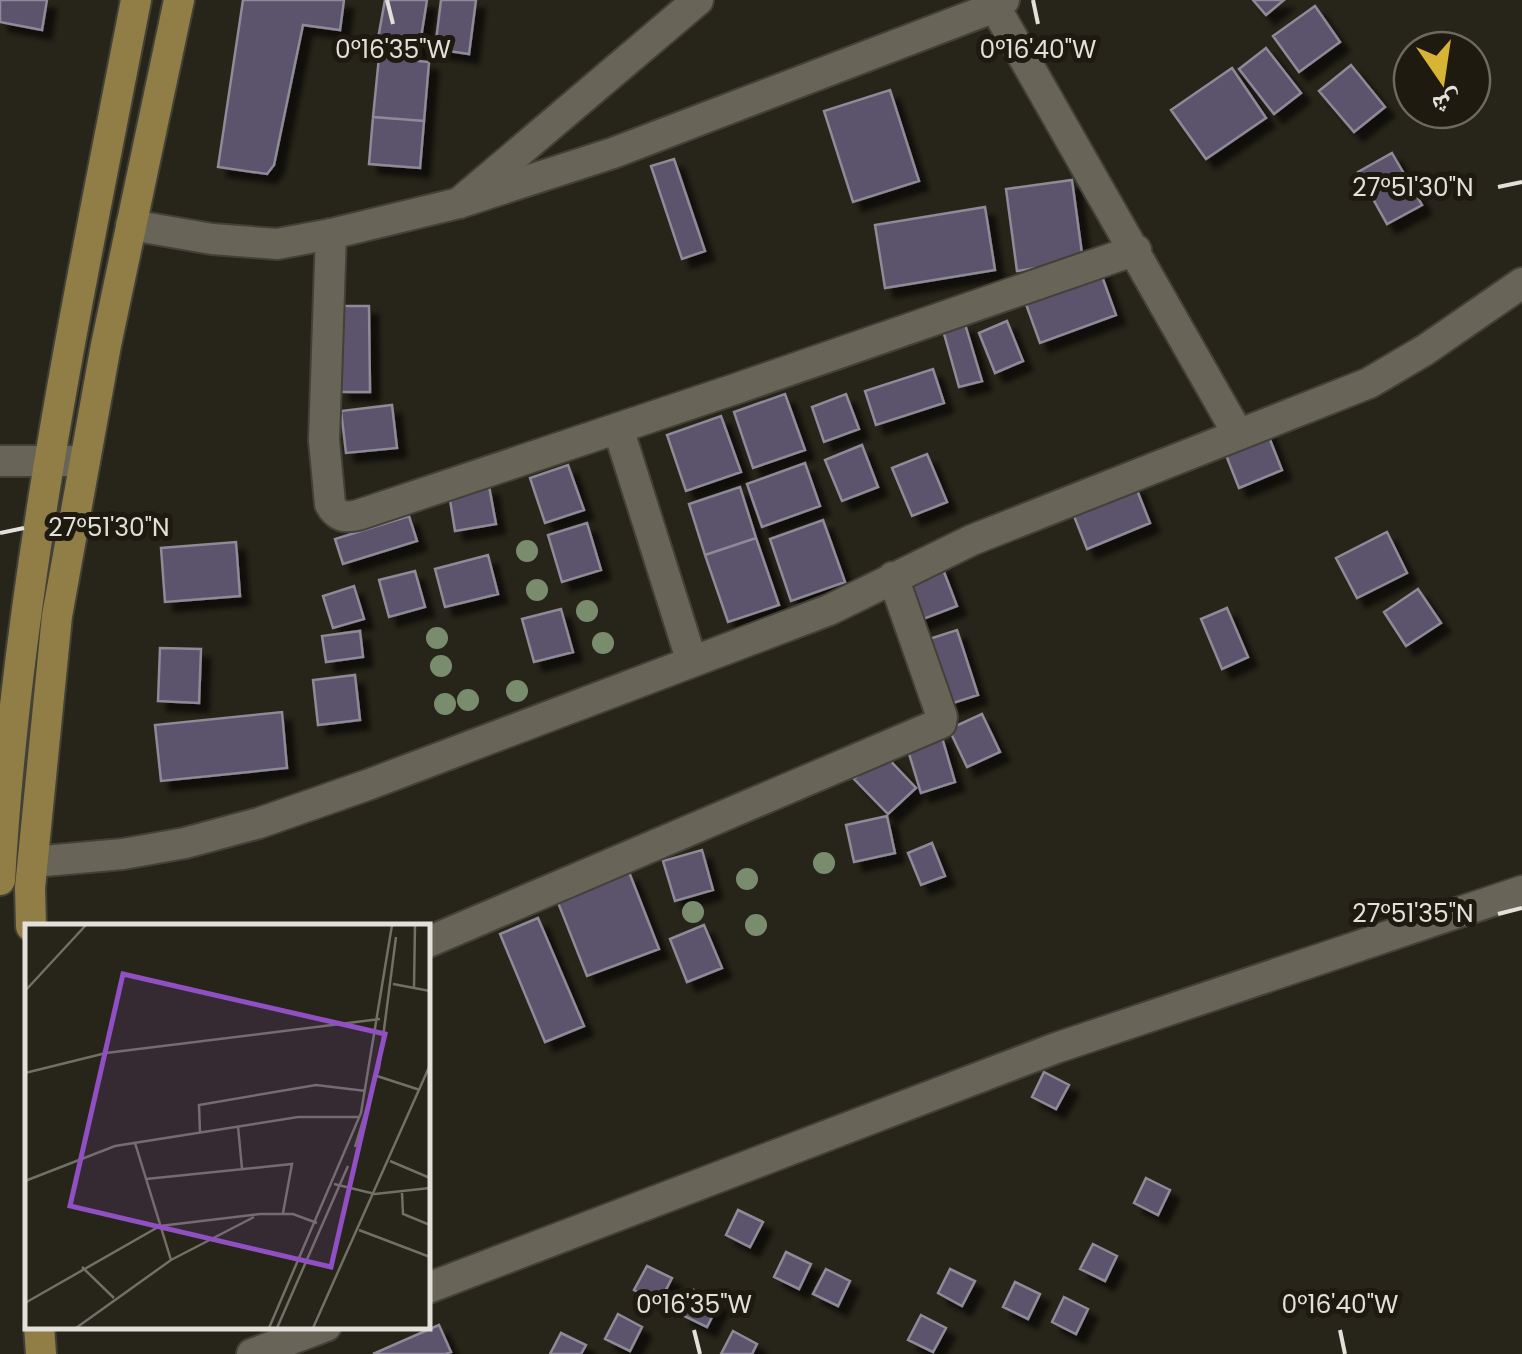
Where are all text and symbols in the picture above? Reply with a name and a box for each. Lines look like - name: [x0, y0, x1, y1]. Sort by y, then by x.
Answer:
- north arrow: [1392, 30, 1492, 130]
- text: 0°16'35"W: [335, 32, 451, 67]
- text: 0°16'40"W: [980, 32, 1096, 67]
- text: ش: [1429, 82, 1466, 126]
- text: 27°51'30"N: [1352, 170, 1474, 205]
- text: 27°51'30"N: [48, 510, 170, 545]
- text: 27°51'35"N: [1352, 896, 1474, 931]
- inset map: [25, 924, 430, 1329]
- text: 0°16'35"W: [636, 1287, 752, 1322]
- text: 0°16'40"W: [1282, 1287, 1398, 1322]

